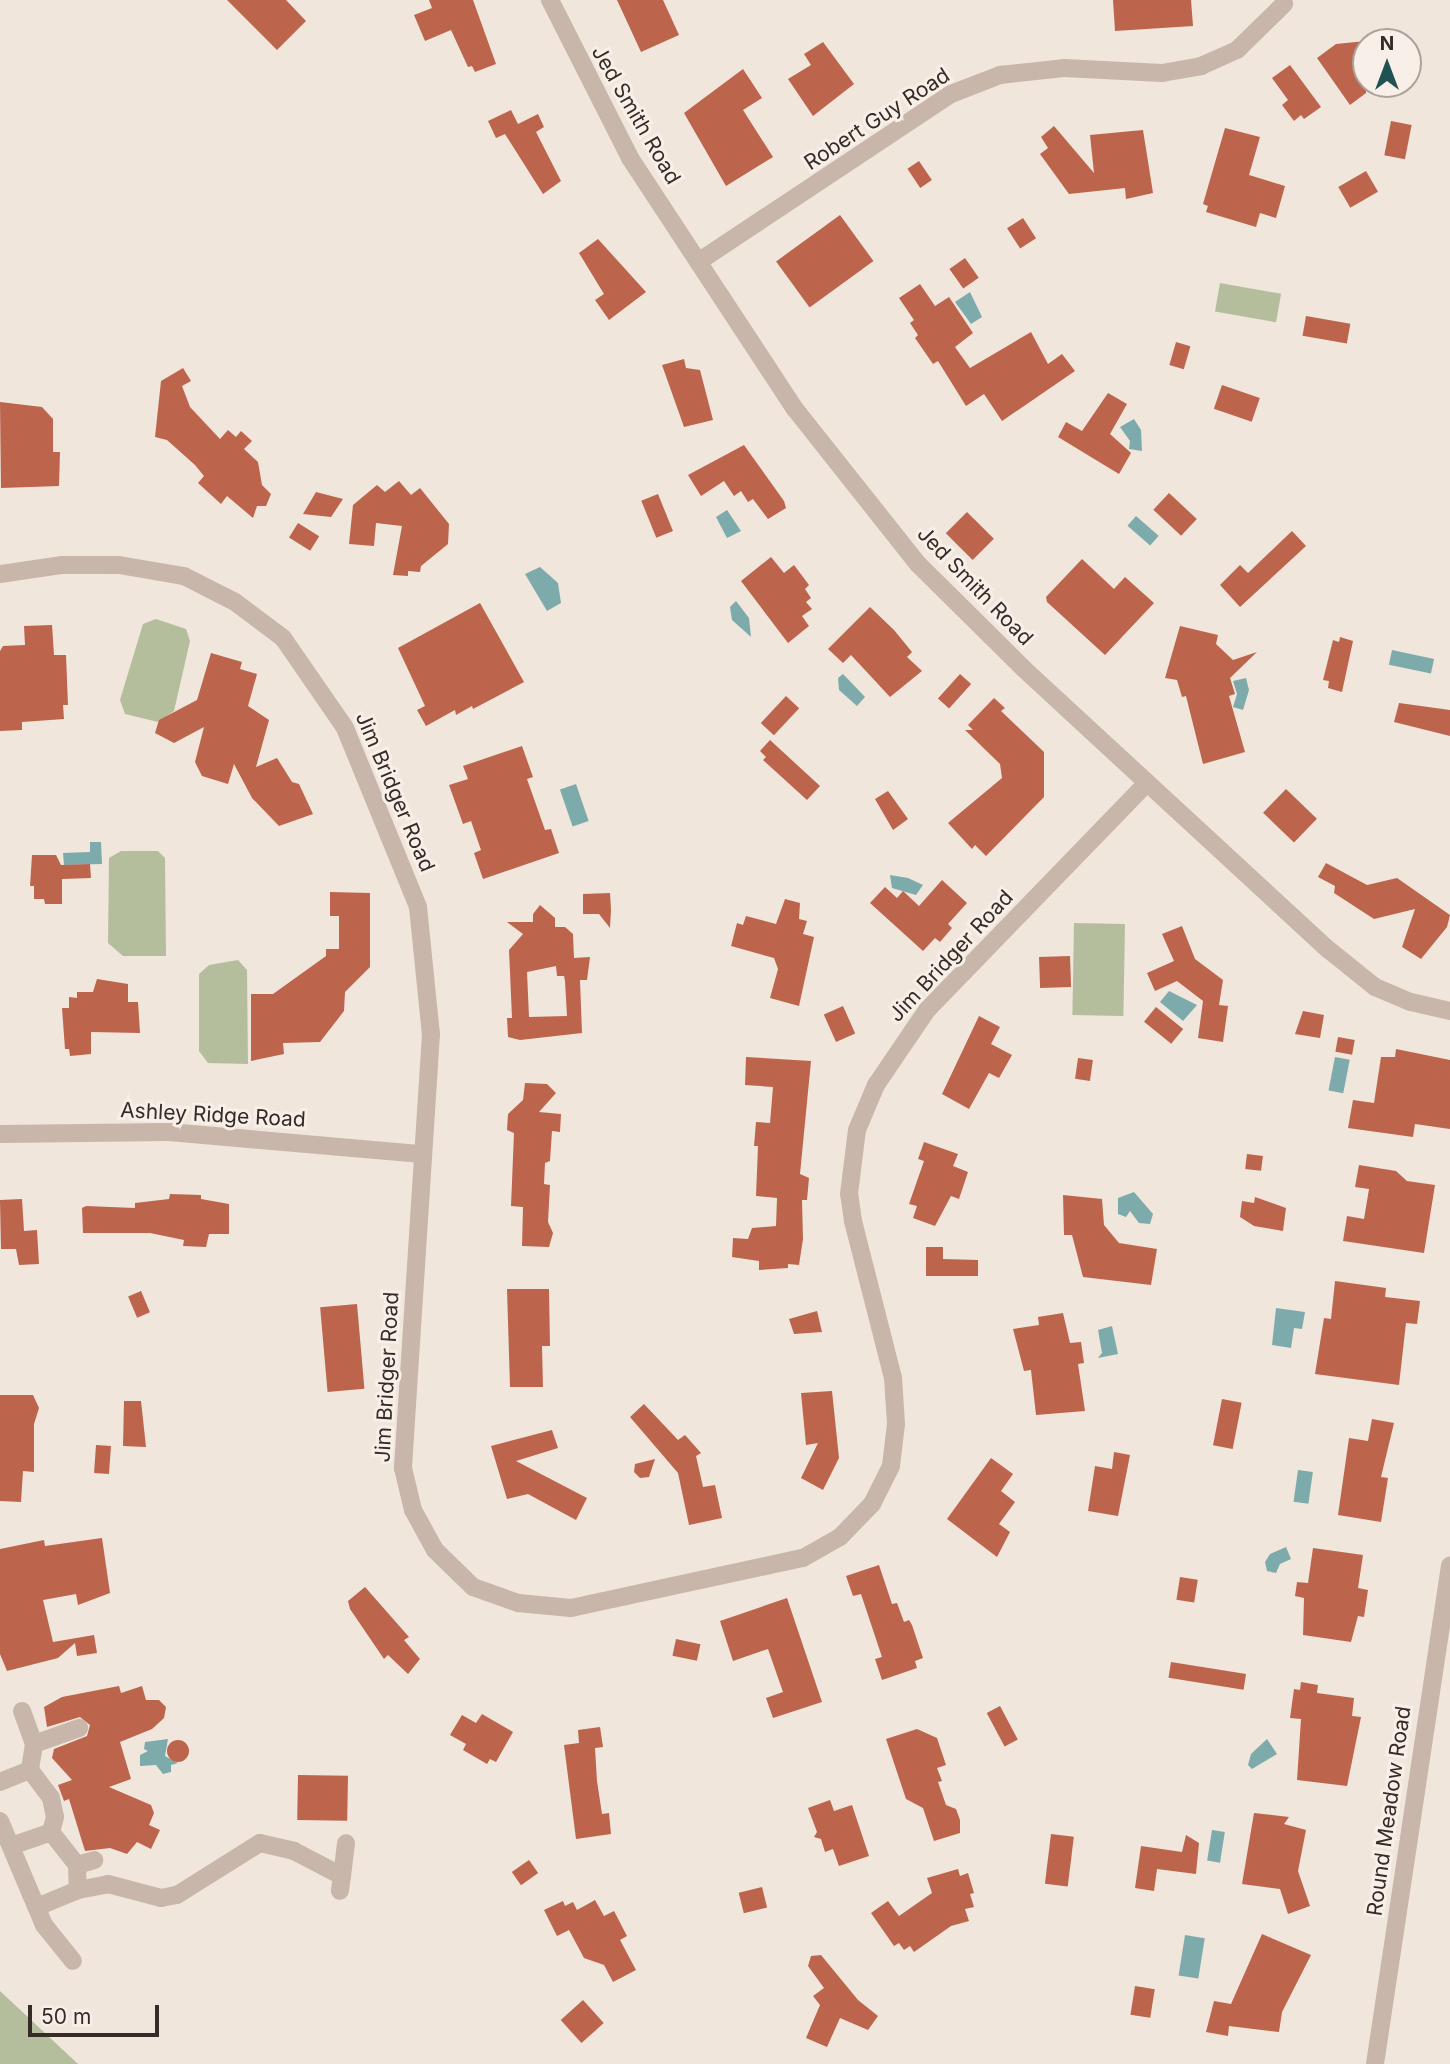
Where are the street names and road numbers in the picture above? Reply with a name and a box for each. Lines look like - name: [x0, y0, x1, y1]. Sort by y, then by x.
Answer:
- street label: Jed Smith Road: [586, 41, 686, 189]
- street label: Robert Guy Road: [800, 63, 954, 175]
- street label: Jed Smith Road: [912, 521, 1038, 651]
- street label: Jim Bridger Road: [350, 708, 440, 876]
- street label: Jim Bridger Road: [884, 885, 1018, 1027]
- street label: Ashley Ridge Road: [120, 1098, 306, 1132]
- street label: Jim Bridger Road: [370, 1291, 404, 1463]
- street label: Round Meadow Road: [1362, 1705, 1416, 1917]

